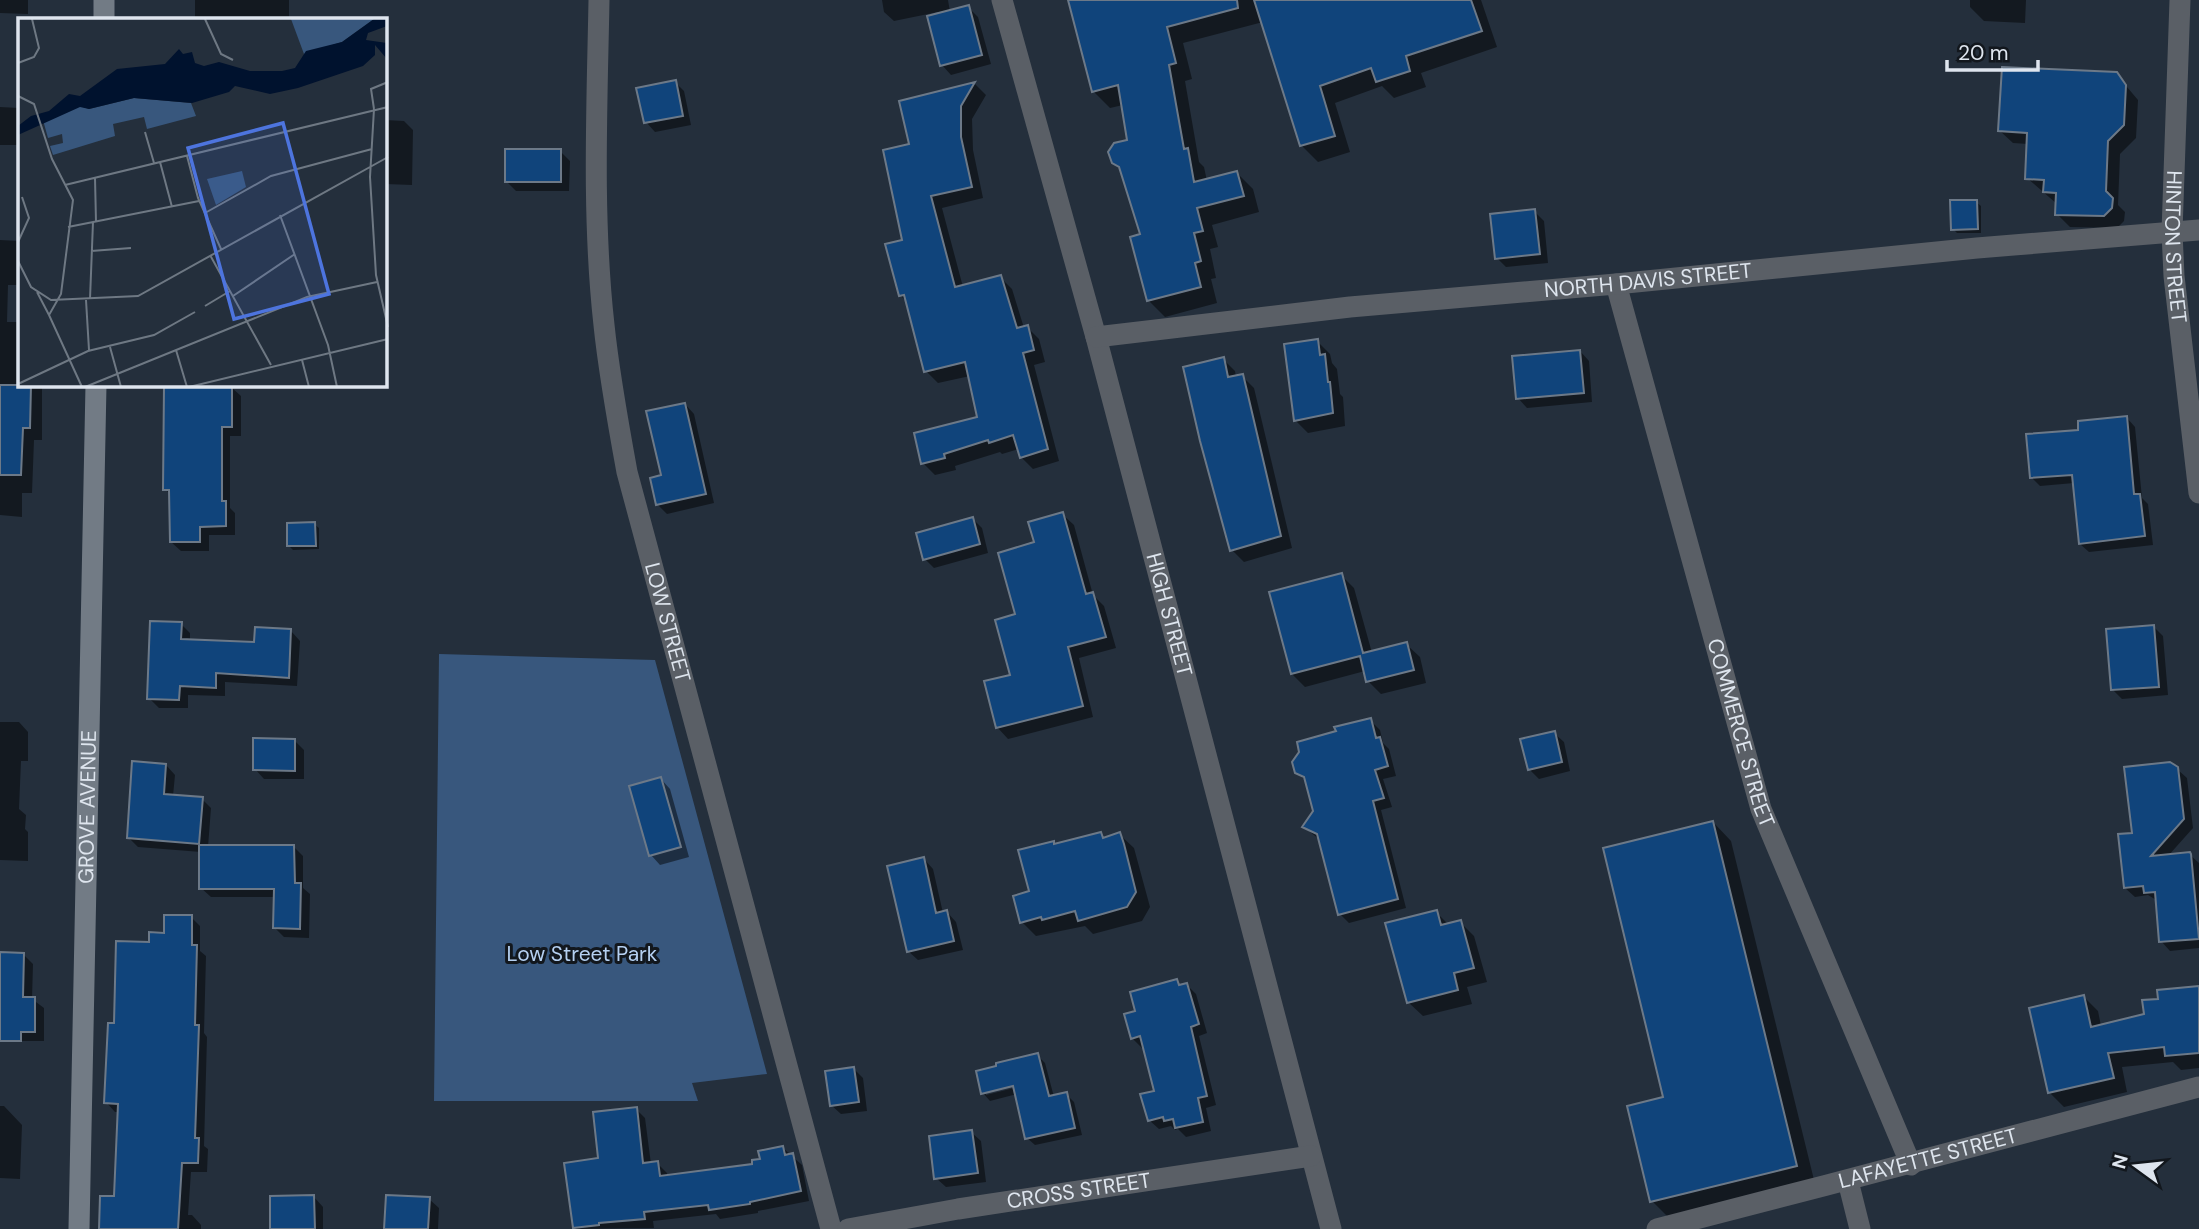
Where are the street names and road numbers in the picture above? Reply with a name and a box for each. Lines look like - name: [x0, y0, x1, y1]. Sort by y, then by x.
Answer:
- street label: HINTON STREET: [2158, 170, 2193, 325]
- street label: NORTH DAVIS STREET: [1543, 256, 1754, 304]
- street label: HIGH STREET: [1139, 550, 1199, 680]
- street label: LOW STREET: [638, 559, 697, 686]
- street label: COMMERCE STREET: [1701, 635, 1781, 832]
- street label: GROVE AVENUE: [72, 730, 103, 884]
- street label: LAFAYETTE STREET: [1835, 1121, 2021, 1195]
- street label: CROSS STREET: [1005, 1166, 1153, 1215]

